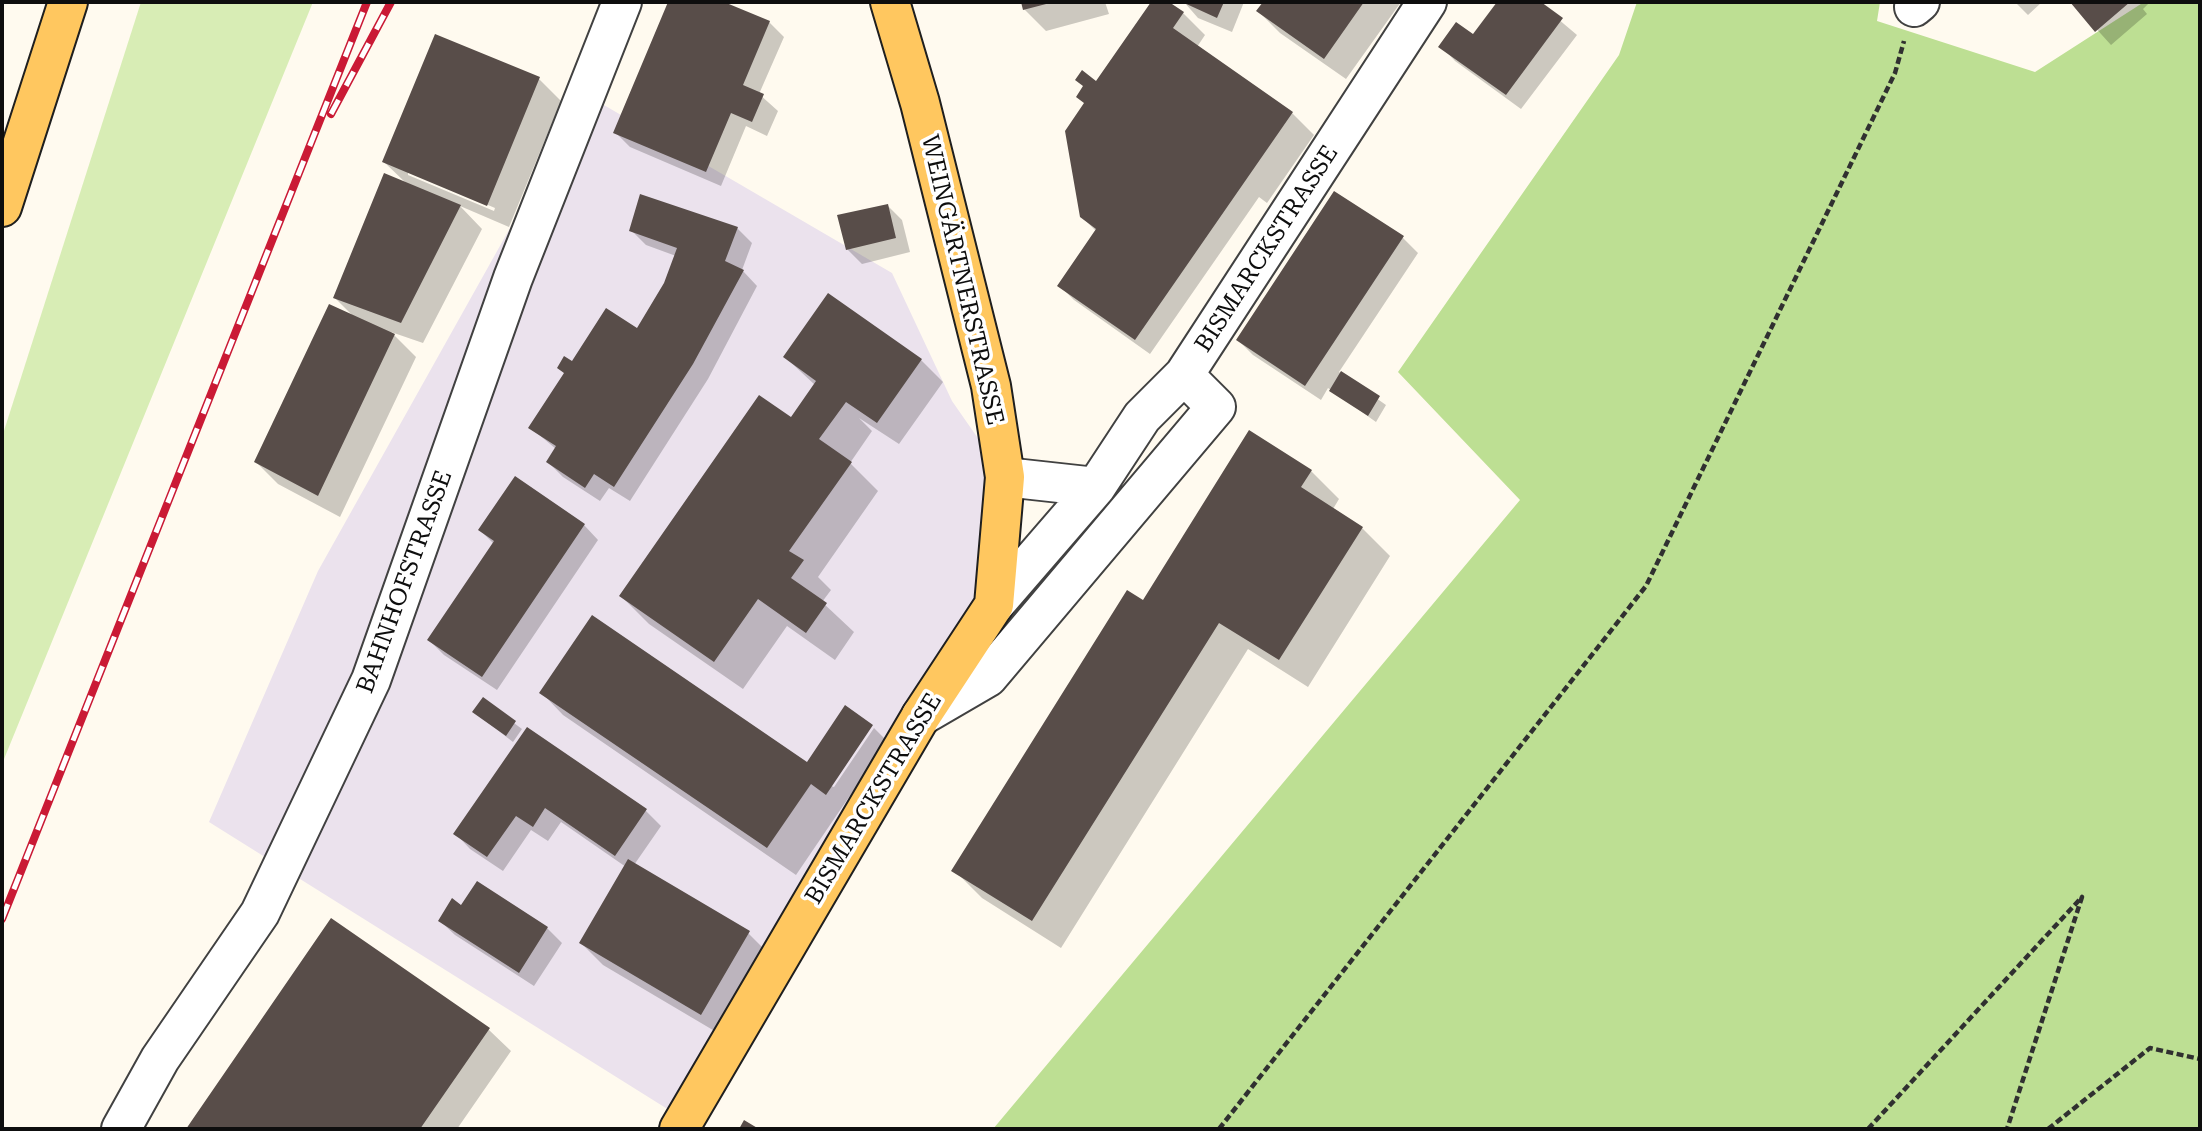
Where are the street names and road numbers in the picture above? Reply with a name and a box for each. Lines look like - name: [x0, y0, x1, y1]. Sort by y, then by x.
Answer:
- street label: WEINGÄRTNERSTRASSE: [915, 132, 1009, 428]
- street label: BISMARCKSTRASSE: [1189, 140, 1345, 358]
- street label: BAHNHOFSTRASSE: [351, 467, 459, 697]
- street label: BISMARCKSTRASSE: [800, 688, 948, 910]

